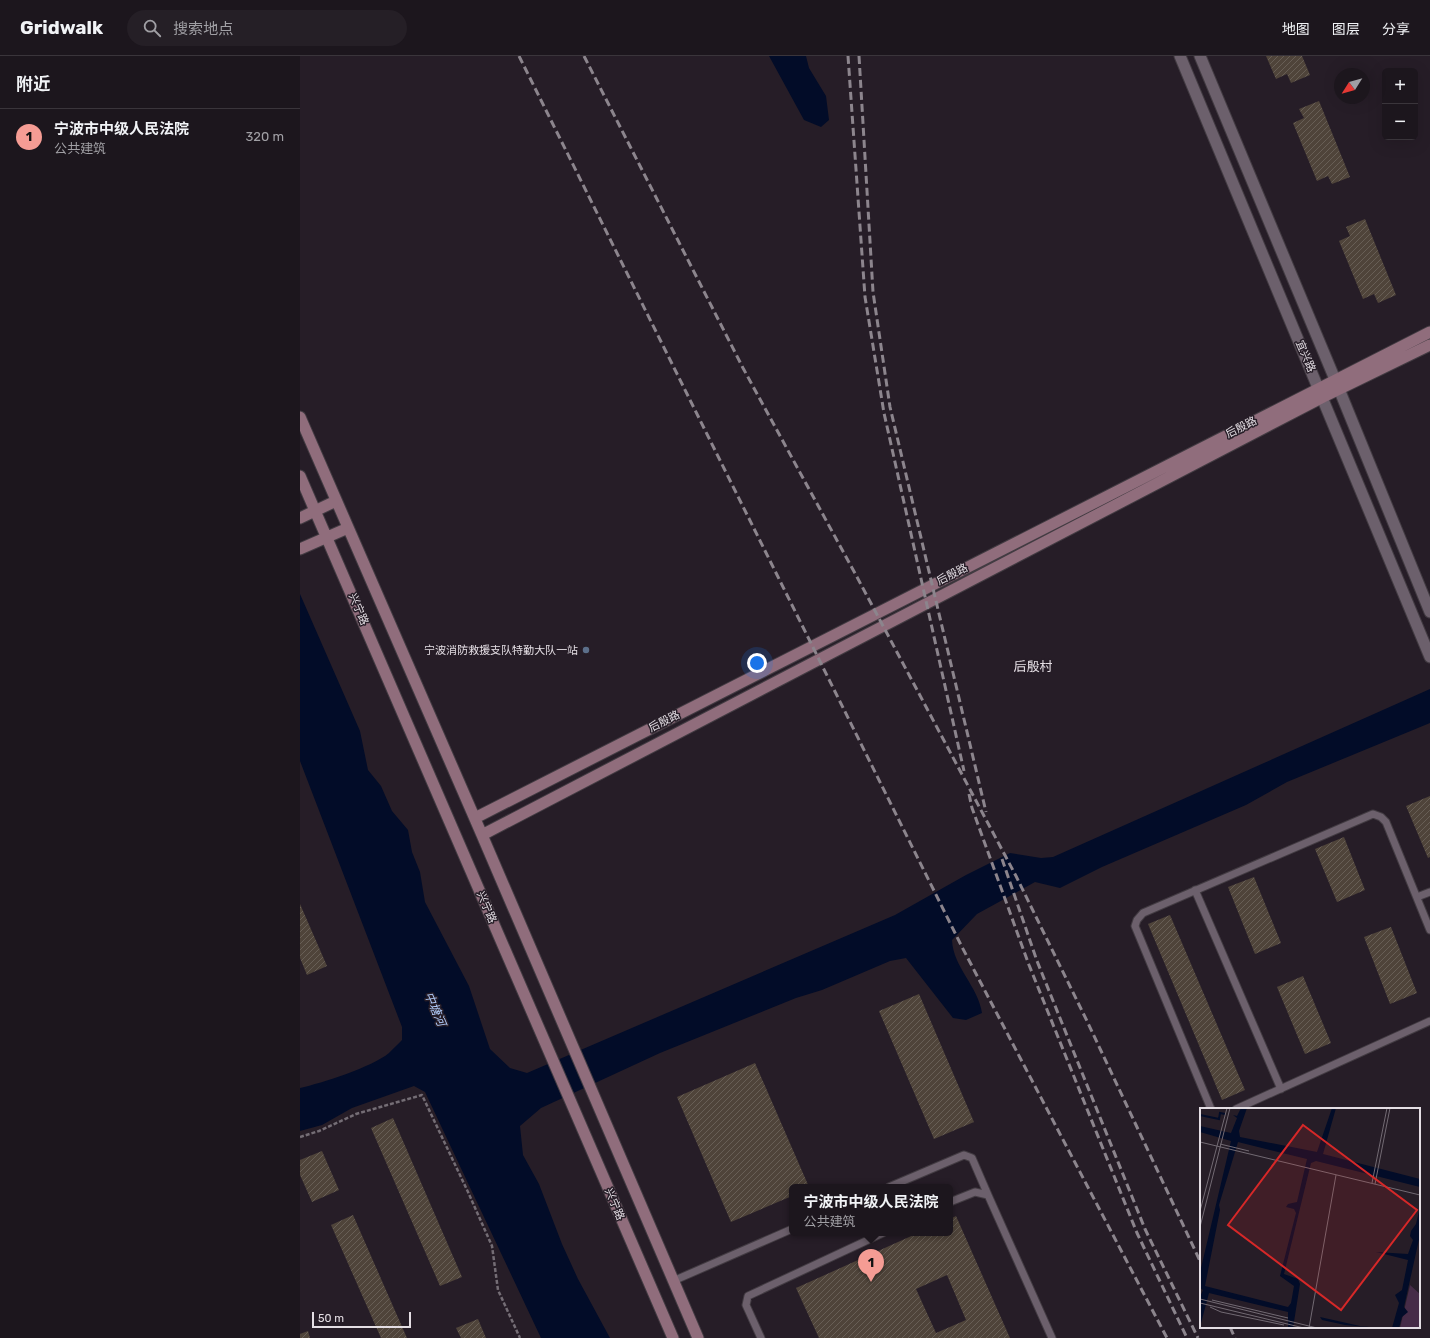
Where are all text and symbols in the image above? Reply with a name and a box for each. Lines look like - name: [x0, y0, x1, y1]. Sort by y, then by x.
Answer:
- search box: [127, 10, 407, 46]
- text: Gridwalk: [20, 16, 103, 39]
- icon: search: [141, 17, 163, 39]
- text: 搜索地点: [173, 20, 233, 38]
- text: 地图: [1282, 21, 1310, 38]
- text: 图层: [1332, 21, 1360, 38]
- text: 分享: [1382, 21, 1410, 38]
- north arrow: [1334, 68, 1370, 104]
- map controls: [1382, 68, 1418, 140]
- button: +: [1382, 68, 1418, 104]
- text: 附近: [16, 74, 50, 94]
- button: −: [1382, 104, 1418, 140]
- text: 宁波市中级人民法院: [54, 120, 189, 138]
- text: 1: [26, 129, 32, 144]
- text: 320 m: [246, 129, 284, 144]
- text: 公共建筑: [54, 141, 106, 156]
- street label: 宜兴路: [1293, 338, 1318, 374]
- street label: 后殷路: [1224, 414, 1259, 441]
- street label: 后殷路: [935, 561, 970, 588]
- street label: 兴宁路: [346, 591, 371, 627]
- place label: 宁波消防救援支队特勤大队一站: [424, 644, 578, 657]
- marker: 宁波消防救援支队特勤大队一站: [581, 645, 591, 655]
- your location: [747, 653, 767, 673]
- district label: 后殷村: [1013, 659, 1053, 674]
- street label: 后殷路: [647, 708, 682, 735]
- street label: 兴宁路: [474, 889, 499, 925]
- water label: 中塘河: [422, 990, 449, 1030]
- inset map: [1200, 1108, 1420, 1328]
- popup: [789, 1184, 953, 1236]
- street label: 兴宁路: [602, 1186, 627, 1222]
- text: 宁波市中级人民法院: [803, 1193, 939, 1211]
- text: 公共建筑: [803, 1214, 856, 1229]
- pin: 1: [858, 1249, 884, 1282]
- scale bar: [312, 1310, 411, 1329]
- text: 50 m: [318, 1312, 344, 1325]

